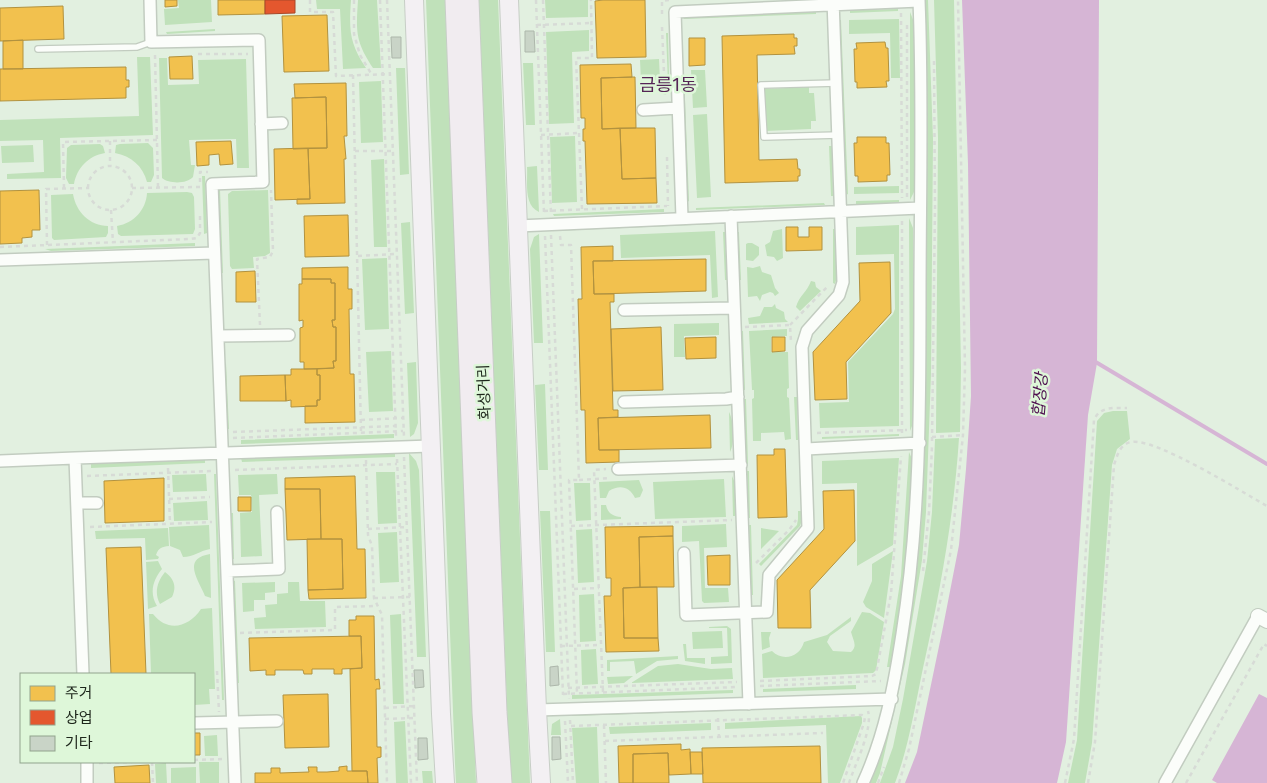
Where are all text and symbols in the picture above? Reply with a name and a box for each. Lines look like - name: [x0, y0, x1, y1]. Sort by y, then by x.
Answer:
- district label: 금릉1동: [639, 74, 697, 96]
- street label: 화성거리: [474, 364, 494, 420]
- water label: 합장강: [1029, 370, 1052, 418]
- legend: [20, 673, 195, 763]
- text: 주거: [65, 684, 93, 702]
- text: 상업: [65, 709, 93, 727]
- text: 기타: [65, 734, 93, 752]

